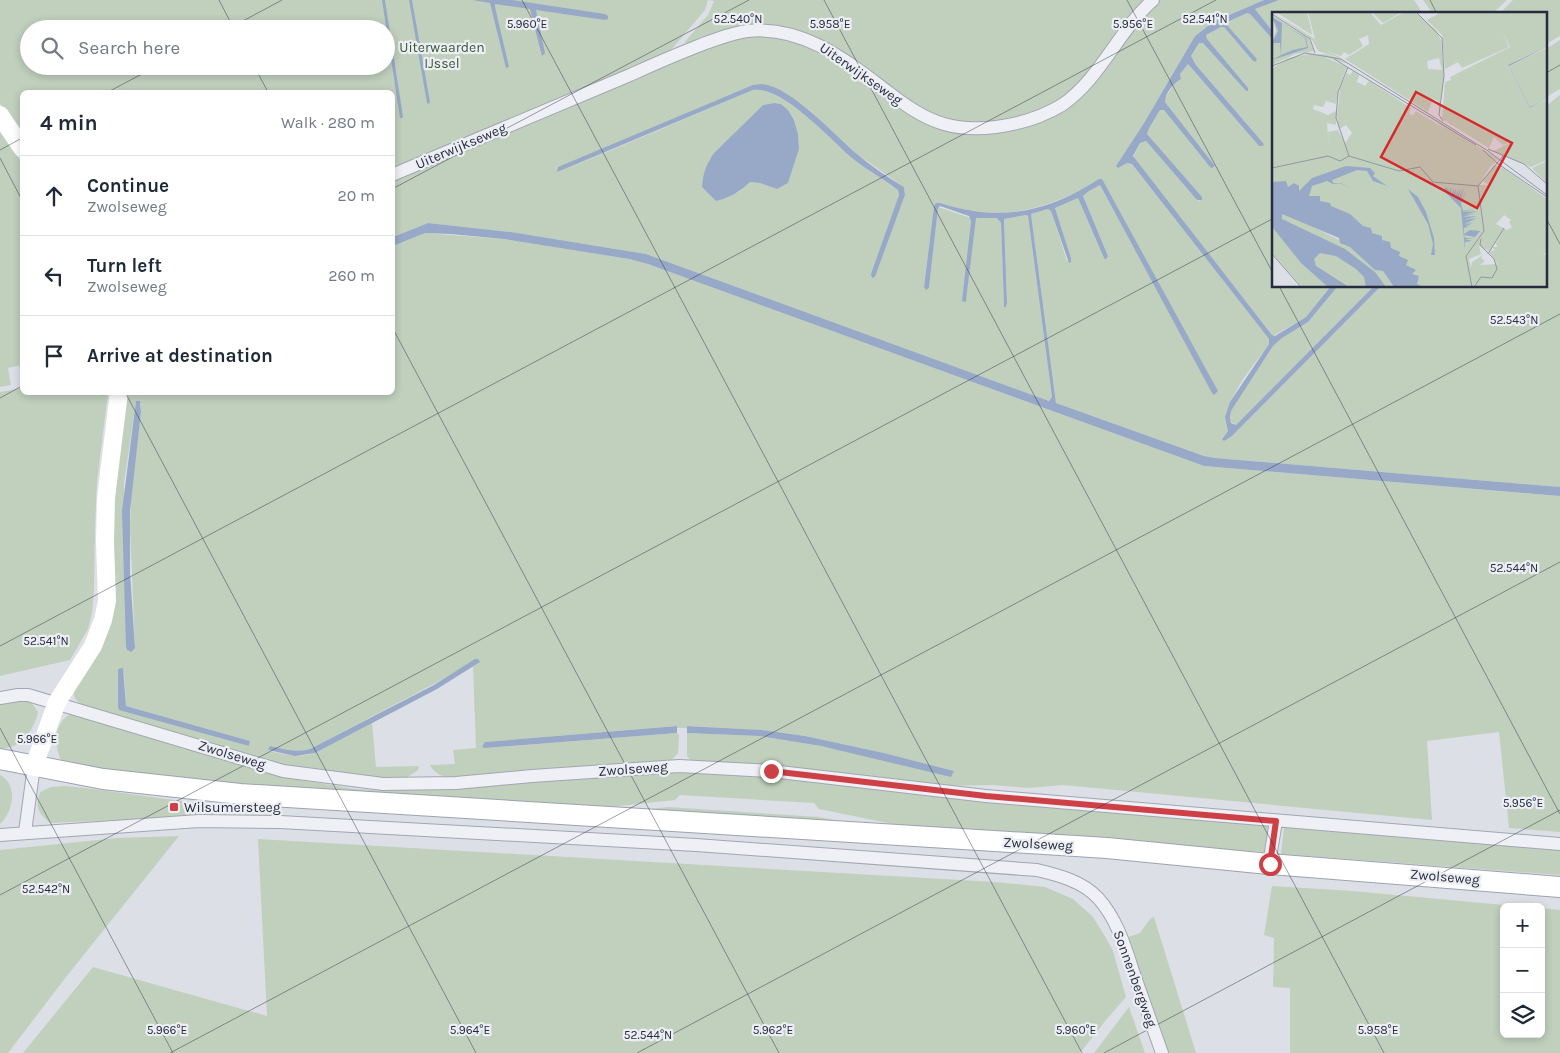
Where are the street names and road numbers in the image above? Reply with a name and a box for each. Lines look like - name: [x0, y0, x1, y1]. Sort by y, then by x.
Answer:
- street label: Uiterwijkseweg: [816, 39, 906, 109]
- street label: Uiterwijkseweg: [413, 119, 509, 173]
- street label: Zwolseweg: [196, 737, 268, 773]
- street label: Zwolseweg: [598, 758, 668, 780]
- street label: Zwolseweg: [1003, 834, 1073, 854]
- street label: Zwolseweg: [1410, 865, 1481, 889]
- street label: Sonnenbergweg: [1110, 928, 1160, 1030]

